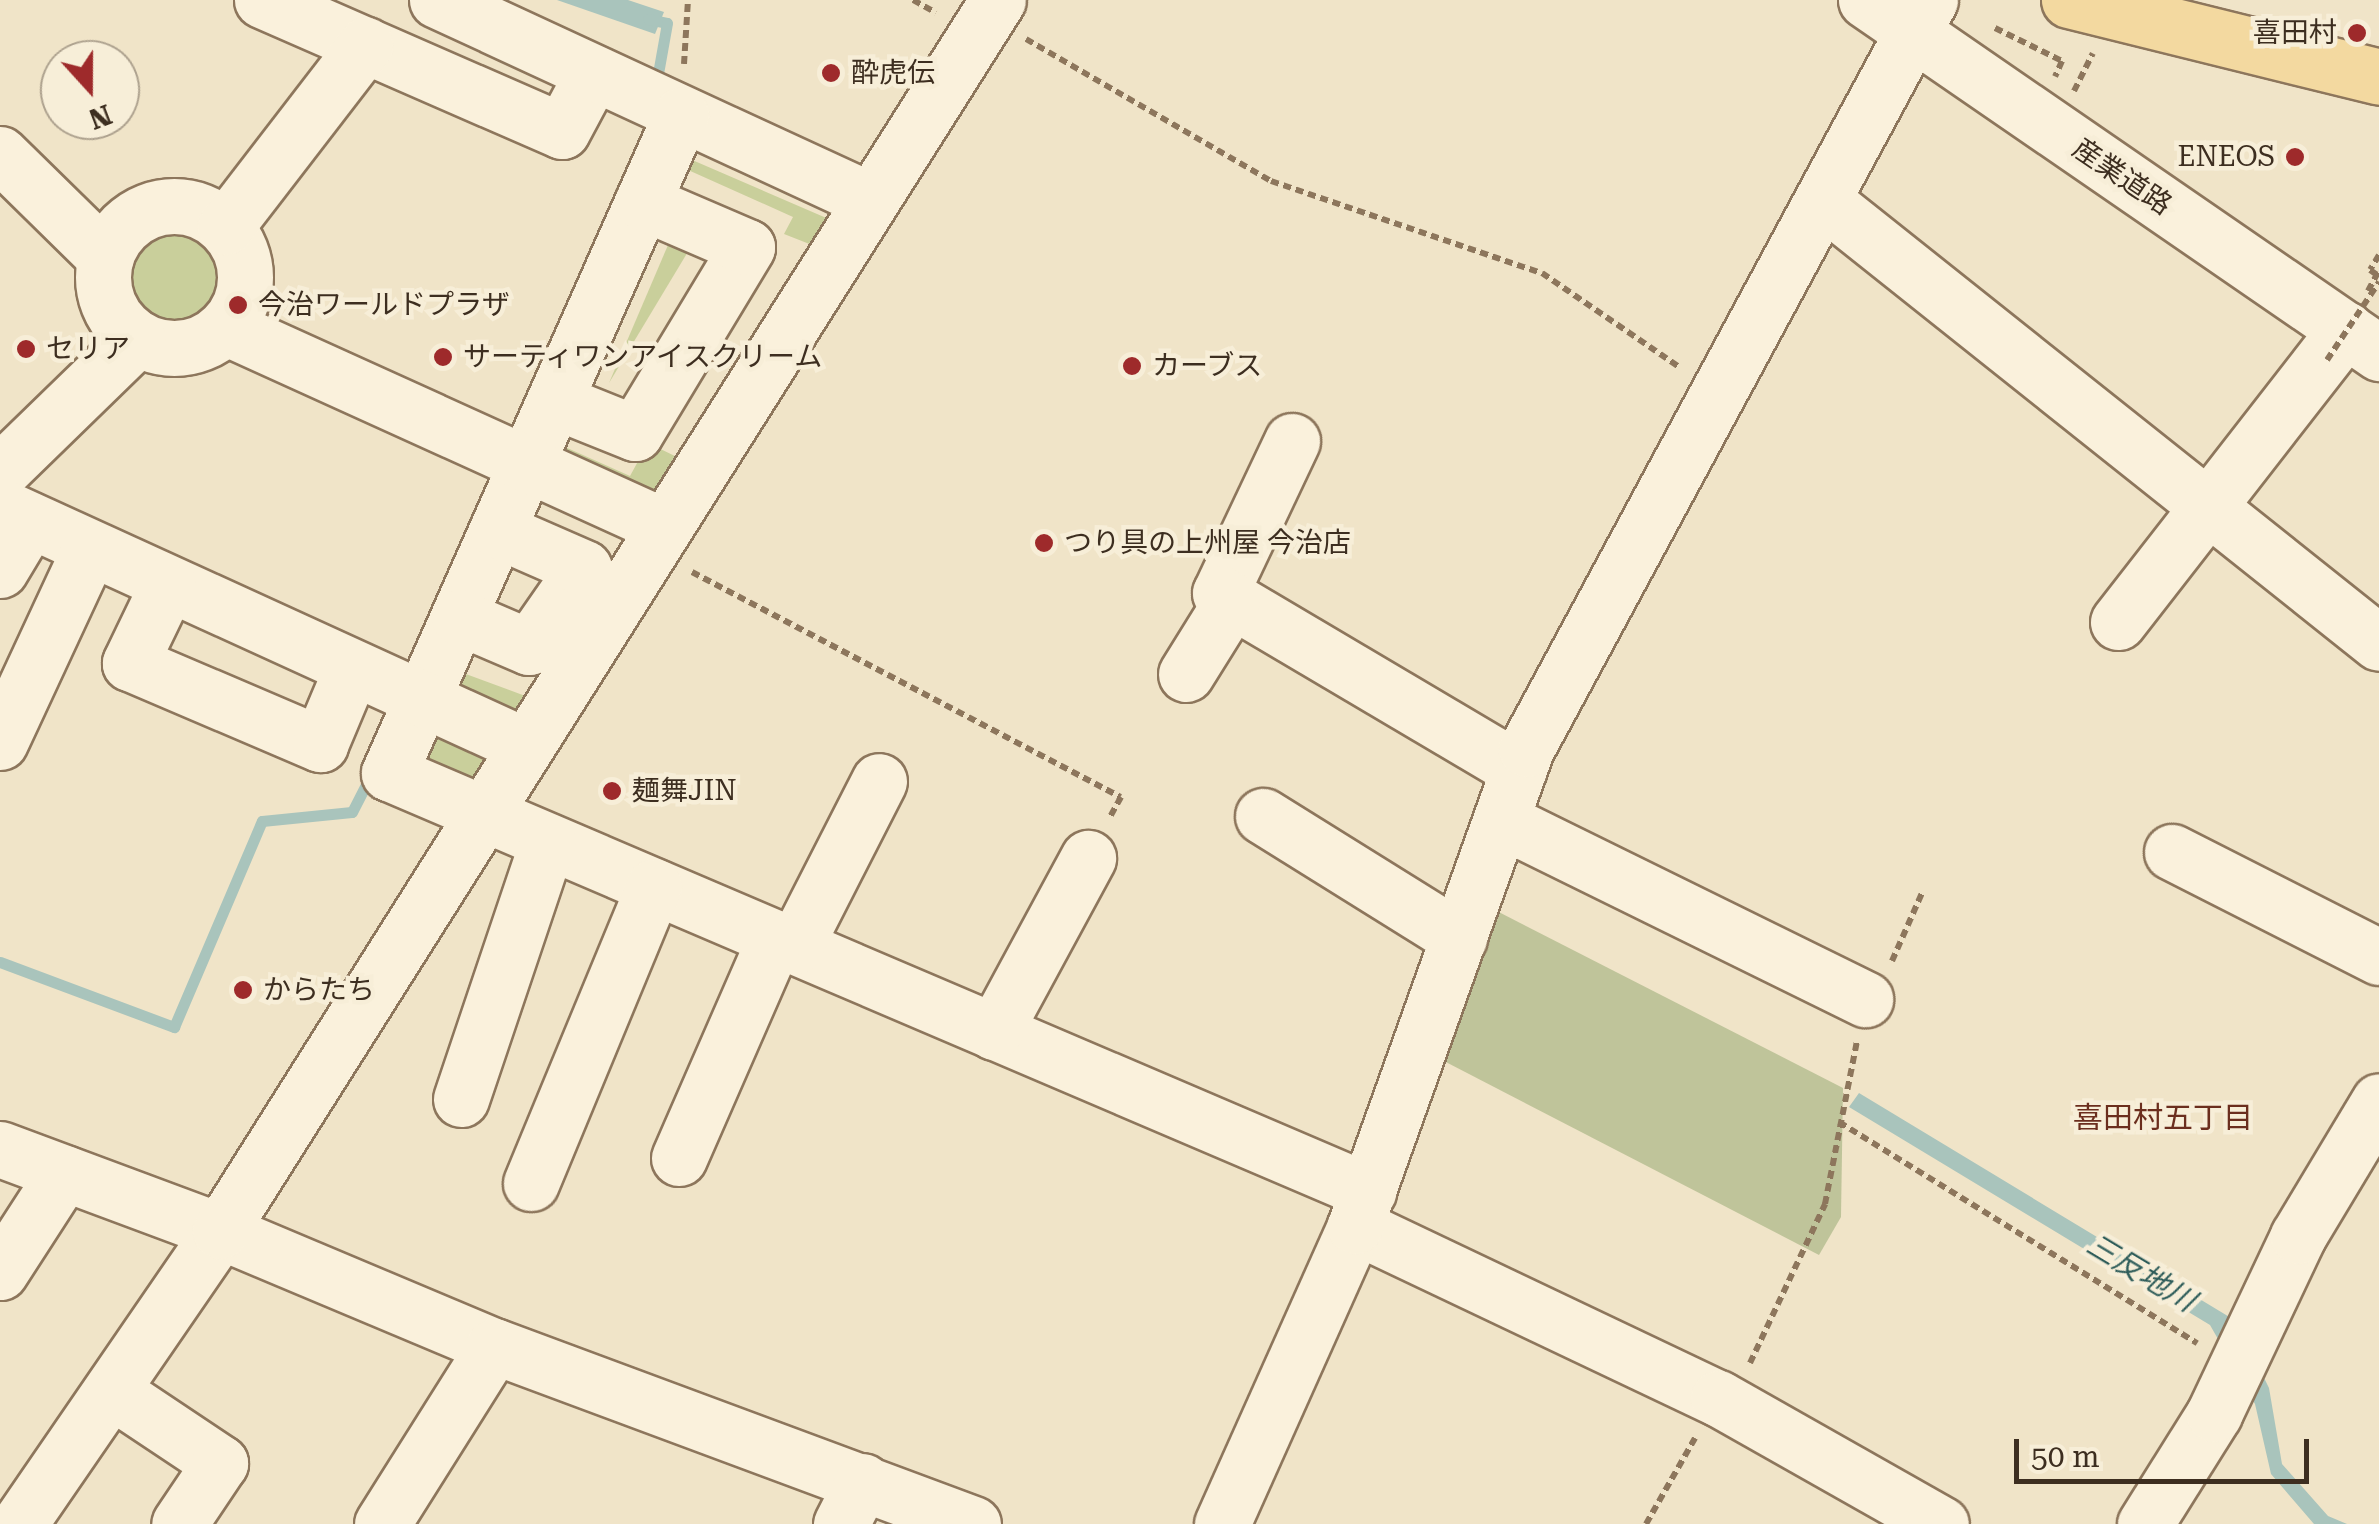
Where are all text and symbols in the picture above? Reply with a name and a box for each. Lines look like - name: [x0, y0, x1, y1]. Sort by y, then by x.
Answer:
- place label: 喜田村: [2253, 16, 2337, 50]
- marker: 喜田村: [2346, 22, 2368, 44]
- north arrow: [40, 40, 140, 140]
- place label: 酔虎伝: [851, 56, 935, 90]
- marker: 酔虎伝: [820, 62, 842, 84]
- text: N: [84, 97, 116, 136]
- street label: 産業道路: [2066, 132, 2178, 222]
- place label: ENEOS: [2177, 140, 2275, 174]
- marker: ENEOS: [2284, 146, 2306, 168]
- place label: 今治ワールドプラザ: [258, 288, 510, 322]
- marker: 今治ワールドプラザ: [227, 294, 249, 316]
- place label: セリア: [46, 332, 130, 366]
- marker: セリア: [15, 338, 37, 360]
- place label: サーティワンアイスクリーム: [463, 340, 827, 374]
- marker: サーティワンアイスクリーム: [432, 346, 454, 368]
- place label: カーブス: [1152, 349, 1264, 383]
- marker: カーブス: [1121, 355, 1143, 377]
- place label: つり具の上州屋 今治店: [1064, 526, 1351, 560]
- marker: つり具の上州屋 今治店: [1033, 532, 1055, 554]
- place label: 麺舞JIN: [632, 774, 737, 808]
- marker: 麺舞JIN: [601, 780, 623, 802]
- place label: からたち: [263, 973, 375, 1007]
- marker: からたち: [232, 979, 254, 1001]
- district label: 喜田村五丁目: [2073, 1100, 2253, 1136]
- water label: 三反地川: [2080, 1227, 2202, 1319]
- scale bar: [2019, 1419, 2314, 1481]
- text: 50 m: [2031, 1439, 2100, 1474]

